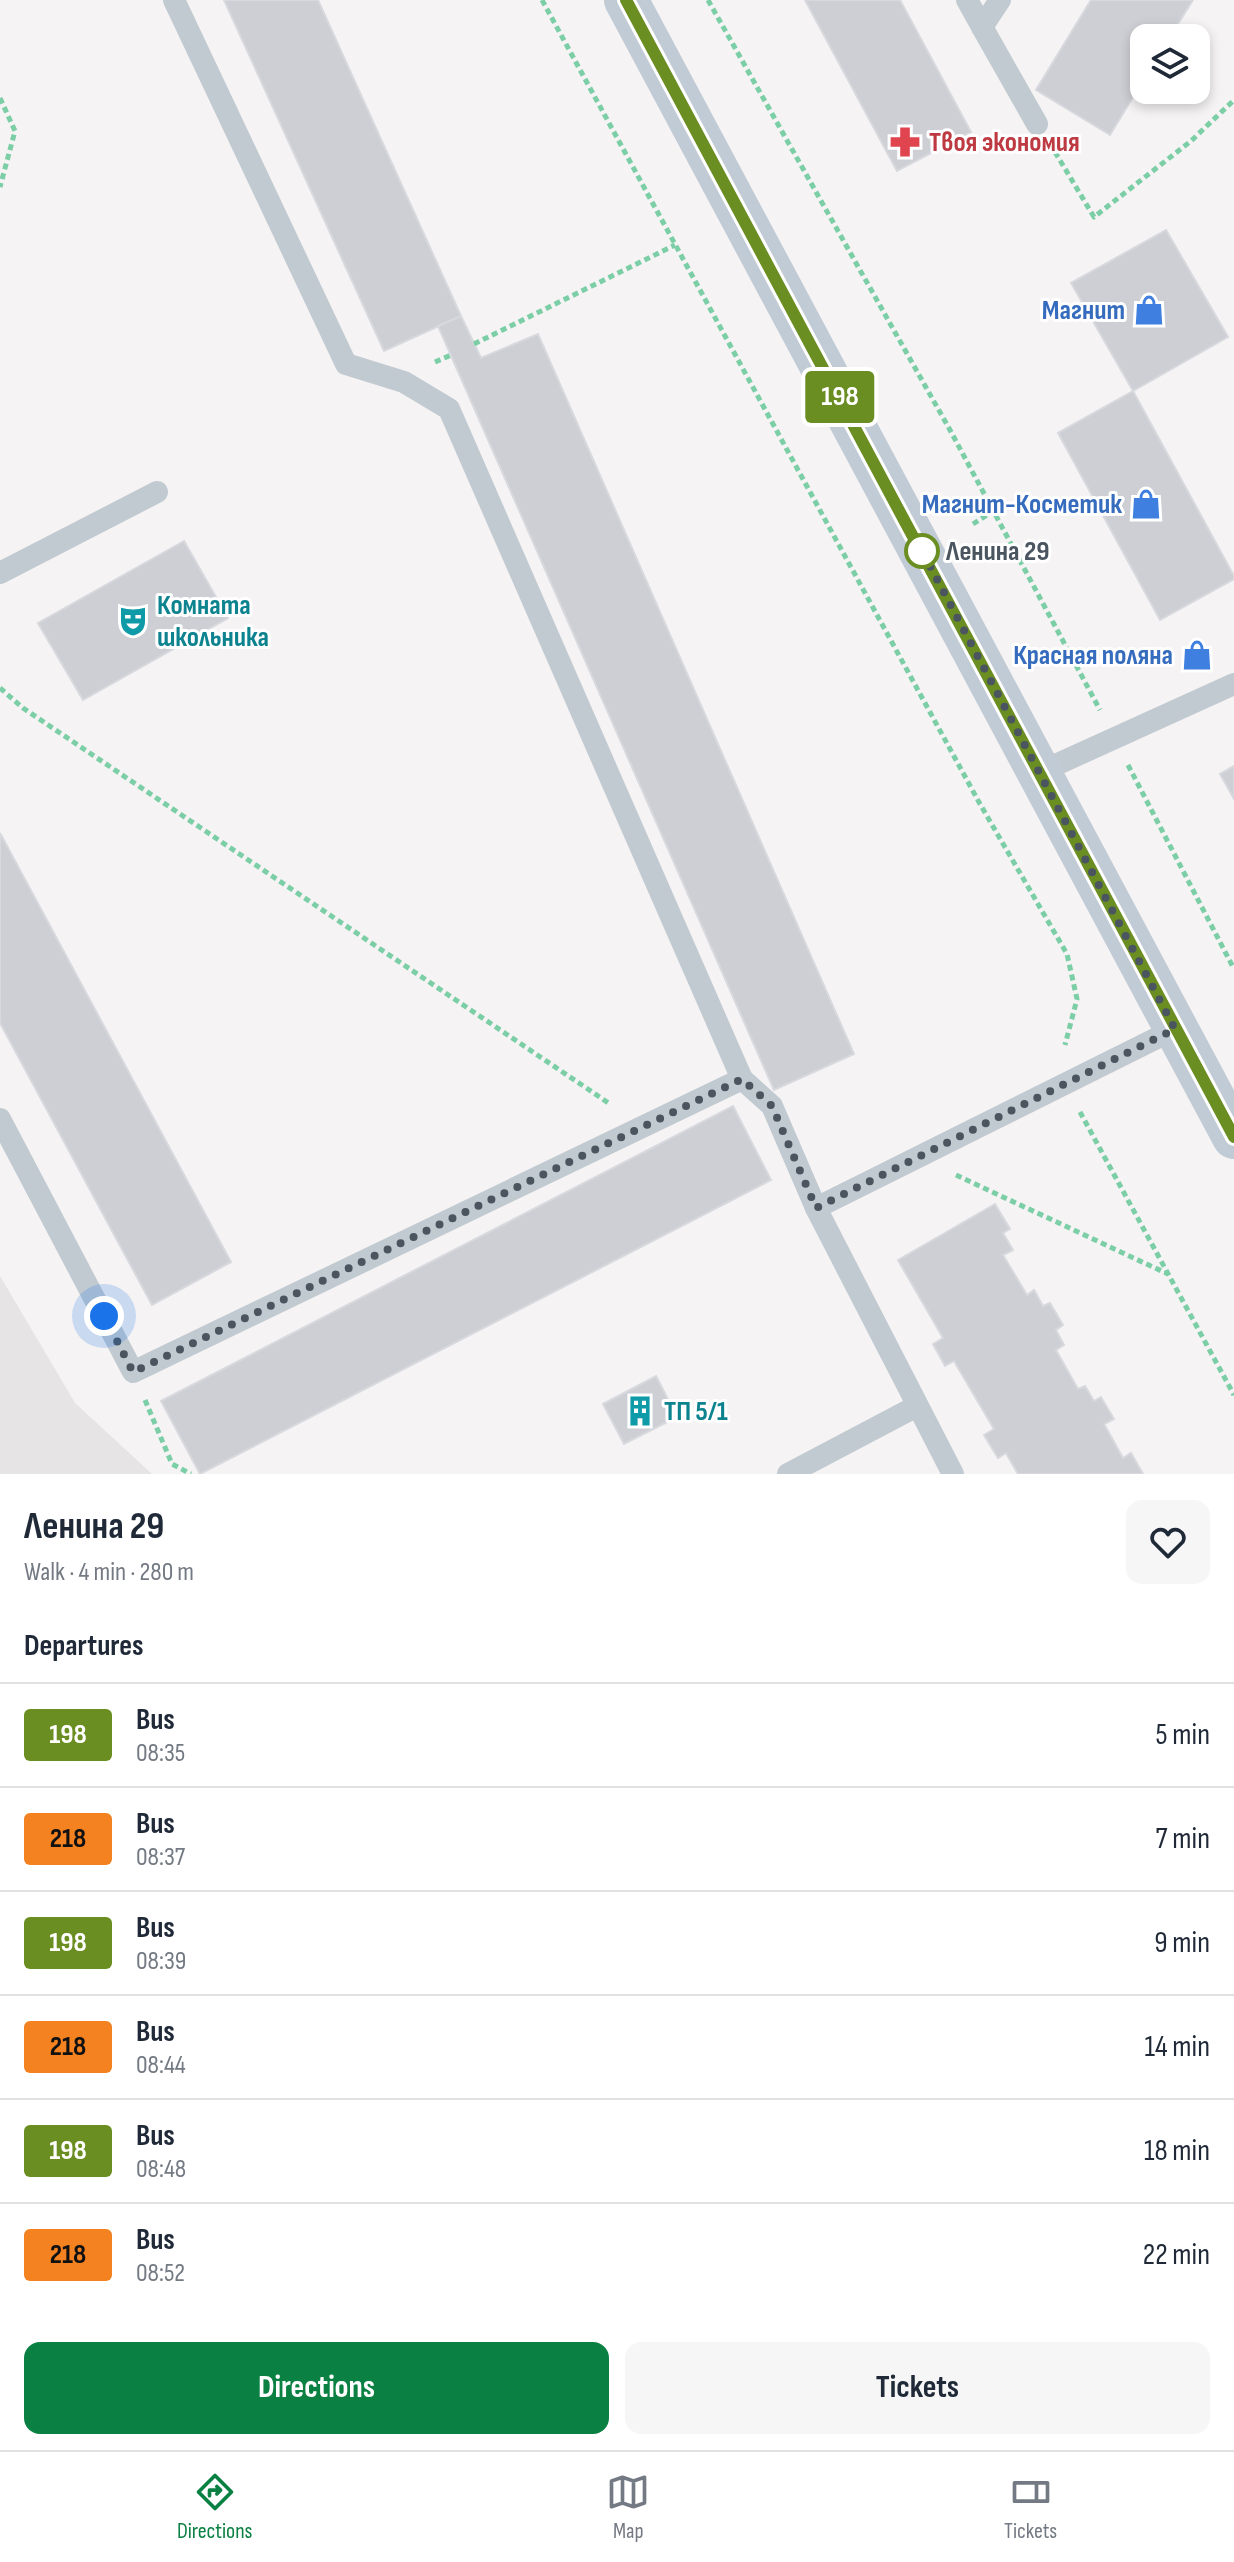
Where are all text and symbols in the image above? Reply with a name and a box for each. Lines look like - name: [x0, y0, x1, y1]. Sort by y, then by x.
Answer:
- map controls: [1130, 24, 1210, 104]
- button: layers: [1130, 24, 1210, 104]
- pharmacy icon: Твоя экономия: [888, 125, 922, 159]
- place label: Твоя экономия: [929, 126, 1080, 159]
- shop icon: Магнит: [1132, 293, 1166, 327]
- place label: Магнит: [1042, 294, 1125, 327]
- line badge: 198: [794, 371, 886, 423]
- text: 198: [821, 380, 859, 413]
- shop icon: Магнит-Косметик: [1129, 487, 1163, 521]
- place label: Магнит-Косметик: [922, 488, 1122, 521]
- marker: Ленина 29: [905, 534, 939, 568]
- place label: Ленина 29: [945, 535, 1049, 568]
- place label: Комната школьника: [157, 589, 269, 654]
- theatre icon: Комната школьника: [116, 604, 150, 638]
- shop icon: Красная поляна: [1180, 638, 1214, 672]
- place label: Красная поляна: [1013, 639, 1173, 672]
- your location: [84, 1296, 124, 1336]
- building icon: ТП 5/1: [623, 1394, 657, 1428]
- place label: ТП 5/1: [664, 1395, 728, 1428]
- button: heart: [1126, 1500, 1210, 1584]
- text: Ленина 29: [24, 1504, 164, 1549]
- text: Walk · 4 min · 280 m: [24, 1557, 194, 1588]
- text: Departures: [24, 1628, 144, 1664]
- text: Bus: [136, 1702, 175, 1738]
- text: 5 min: [1156, 1717, 1210, 1753]
- text: 198: [49, 1718, 87, 1751]
- text: 08:35: [136, 1738, 185, 1769]
- text: Bus: [136, 1806, 175, 1842]
- text: 7 min: [1156, 1821, 1210, 1857]
- text: 218: [50, 1822, 86, 1855]
- text: 08:37: [136, 1842, 185, 1873]
- text: Bus: [136, 1910, 175, 1946]
- text: 9 min: [1154, 1925, 1210, 1961]
- text: 198: [49, 1926, 87, 1959]
- text: 08:39: [136, 1946, 186, 1977]
- text: Bus: [136, 2014, 175, 2050]
- text: 14 min: [1145, 2029, 1210, 2065]
- text: 218: [50, 2030, 86, 2063]
- text: 08:44: [136, 2050, 186, 2081]
- text: Bus: [136, 2118, 175, 2154]
- text: 18 min: [1144, 2133, 1210, 2169]
- text: 198: [49, 2134, 87, 2167]
- text: 08:48: [136, 2154, 186, 2185]
- text: Bus: [136, 2222, 175, 2258]
- text: 22 min: [1143, 2237, 1210, 2273]
- text: 218: [50, 2238, 86, 2271]
- text: 08:52: [136, 2258, 185, 2289]
- button: Directions: [24, 2342, 609, 2434]
- button: Tickets: [625, 2342, 1210, 2434]
- tab: Directions: [177, 2470, 253, 2545]
- tab: Map: [606, 2470, 650, 2545]
- tab: Tickets: [1004, 2470, 1057, 2545]

